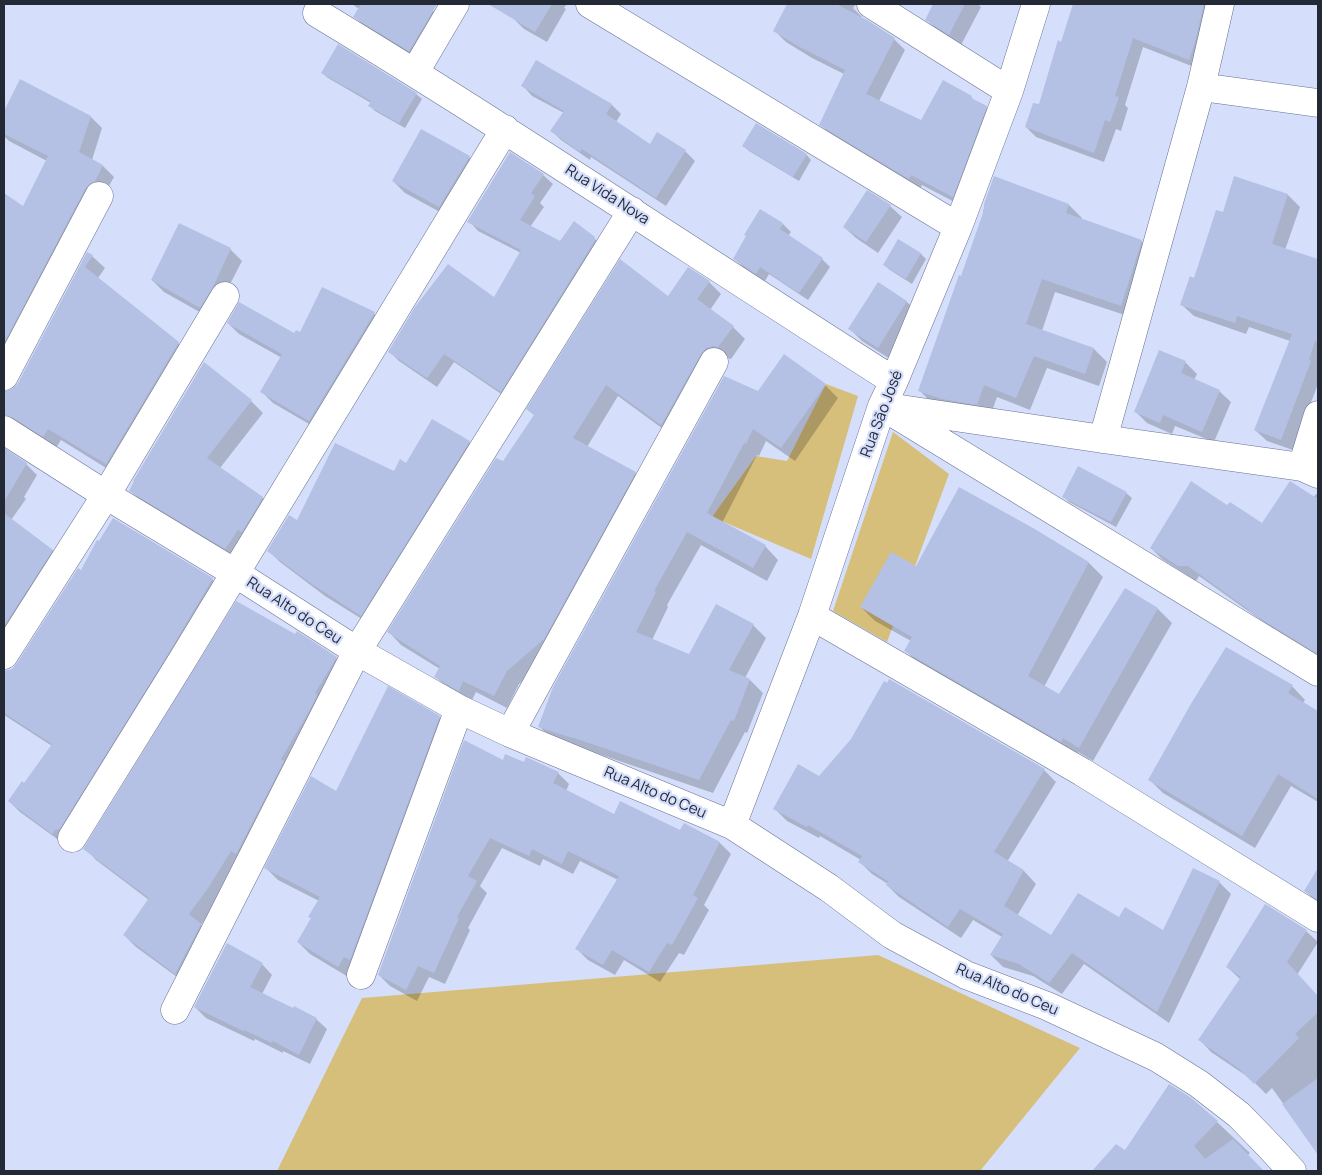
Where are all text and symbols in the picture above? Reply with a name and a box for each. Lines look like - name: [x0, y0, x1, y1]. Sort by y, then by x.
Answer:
- street label: Rua Vida Nova: [562, 161, 652, 229]
- street label: Rua São José: [857, 368, 907, 460]
- street label: Rua Alto do Ceu: [243, 574, 345, 648]
- street label: Rua Alto do Ceu: [601, 763, 709, 823]
- street label: Rua Alto do Ceu: [953, 960, 1061, 1020]

